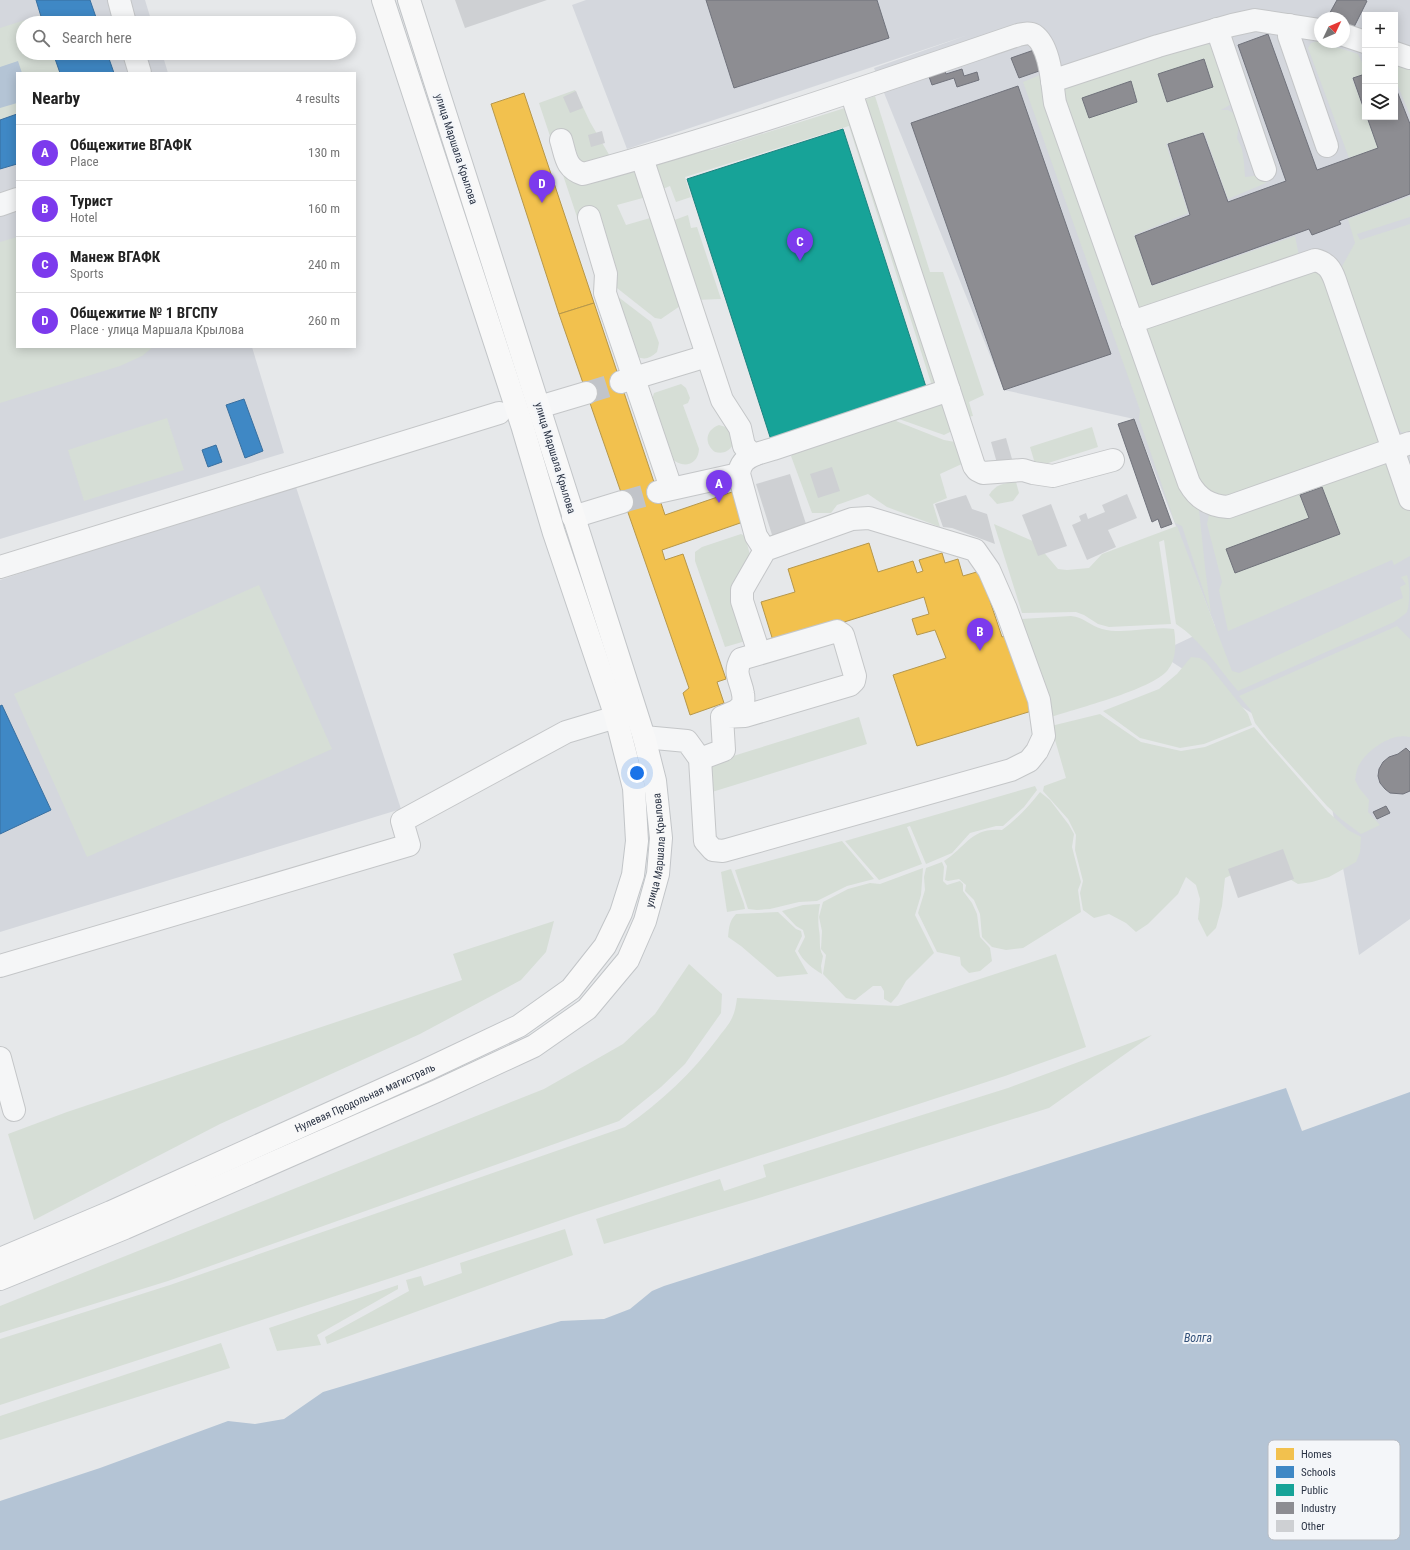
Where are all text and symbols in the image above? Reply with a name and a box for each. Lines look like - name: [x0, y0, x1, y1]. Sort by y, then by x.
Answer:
- north arrow: [1314, 12, 1350, 48]
- map controls: [1362, 12, 1398, 120]
- button: +: [1362, 12, 1398, 48]
- search box: [16, 16, 356, 60]
- icon: search: [30, 27, 52, 49]
- text: Search here: [62, 29, 132, 47]
- button: −: [1362, 48, 1398, 84]
- button: layers: [1362, 84, 1398, 120]
- text: Nearby: [32, 88, 80, 108]
- text: 4 results: [296, 91, 340, 106]
- street label: улица Маршала Крылова: [432, 92, 480, 206]
- text: Общежитие ВГАФК: [70, 136, 192, 154]
- text: A: [41, 145, 49, 160]
- text: 130 m: [308, 145, 340, 160]
- text: Place: [70, 154, 99, 169]
- pin: D: [529, 170, 555, 203]
- text: Турист: [70, 192, 113, 210]
- text: B: [41, 201, 49, 216]
- text: 160 m: [308, 201, 340, 216]
- text: Hotel: [70, 210, 98, 225]
- pin: C: [787, 228, 813, 261]
- text: Манеж ВГАФК: [70, 248, 160, 266]
- text: C: [41, 257, 49, 272]
- text: 240 m: [308, 257, 340, 272]
- text: Sports: [70, 266, 104, 281]
- text: Общежитие № 1 ВГСПУ: [70, 304, 218, 322]
- text: D: [41, 313, 49, 328]
- text: 260 m: [308, 313, 340, 328]
- text: Place · улица Маршала Крылова: [70, 322, 244, 337]
- street label: улица Маршала Крылова: [532, 401, 578, 515]
- pin: A: [706, 470, 732, 503]
- pin: B: [967, 618, 993, 651]
- your location: [627, 763, 647, 783]
- street label: улица Маршала Крылова: [643, 792, 668, 909]
- street label: Нулевая Продольная магистраль: [293, 1060, 437, 1135]
- water label: Волга: [1184, 1331, 1212, 1345]
- legend: [1268, 1440, 1400, 1540]
- text: Homes: [1301, 1448, 1332, 1461]
- text: Schools: [1301, 1466, 1336, 1479]
- text: Public: [1301, 1484, 1328, 1497]
- text: Industry: [1301, 1502, 1337, 1515]
- text: Other: [1301, 1520, 1325, 1533]

